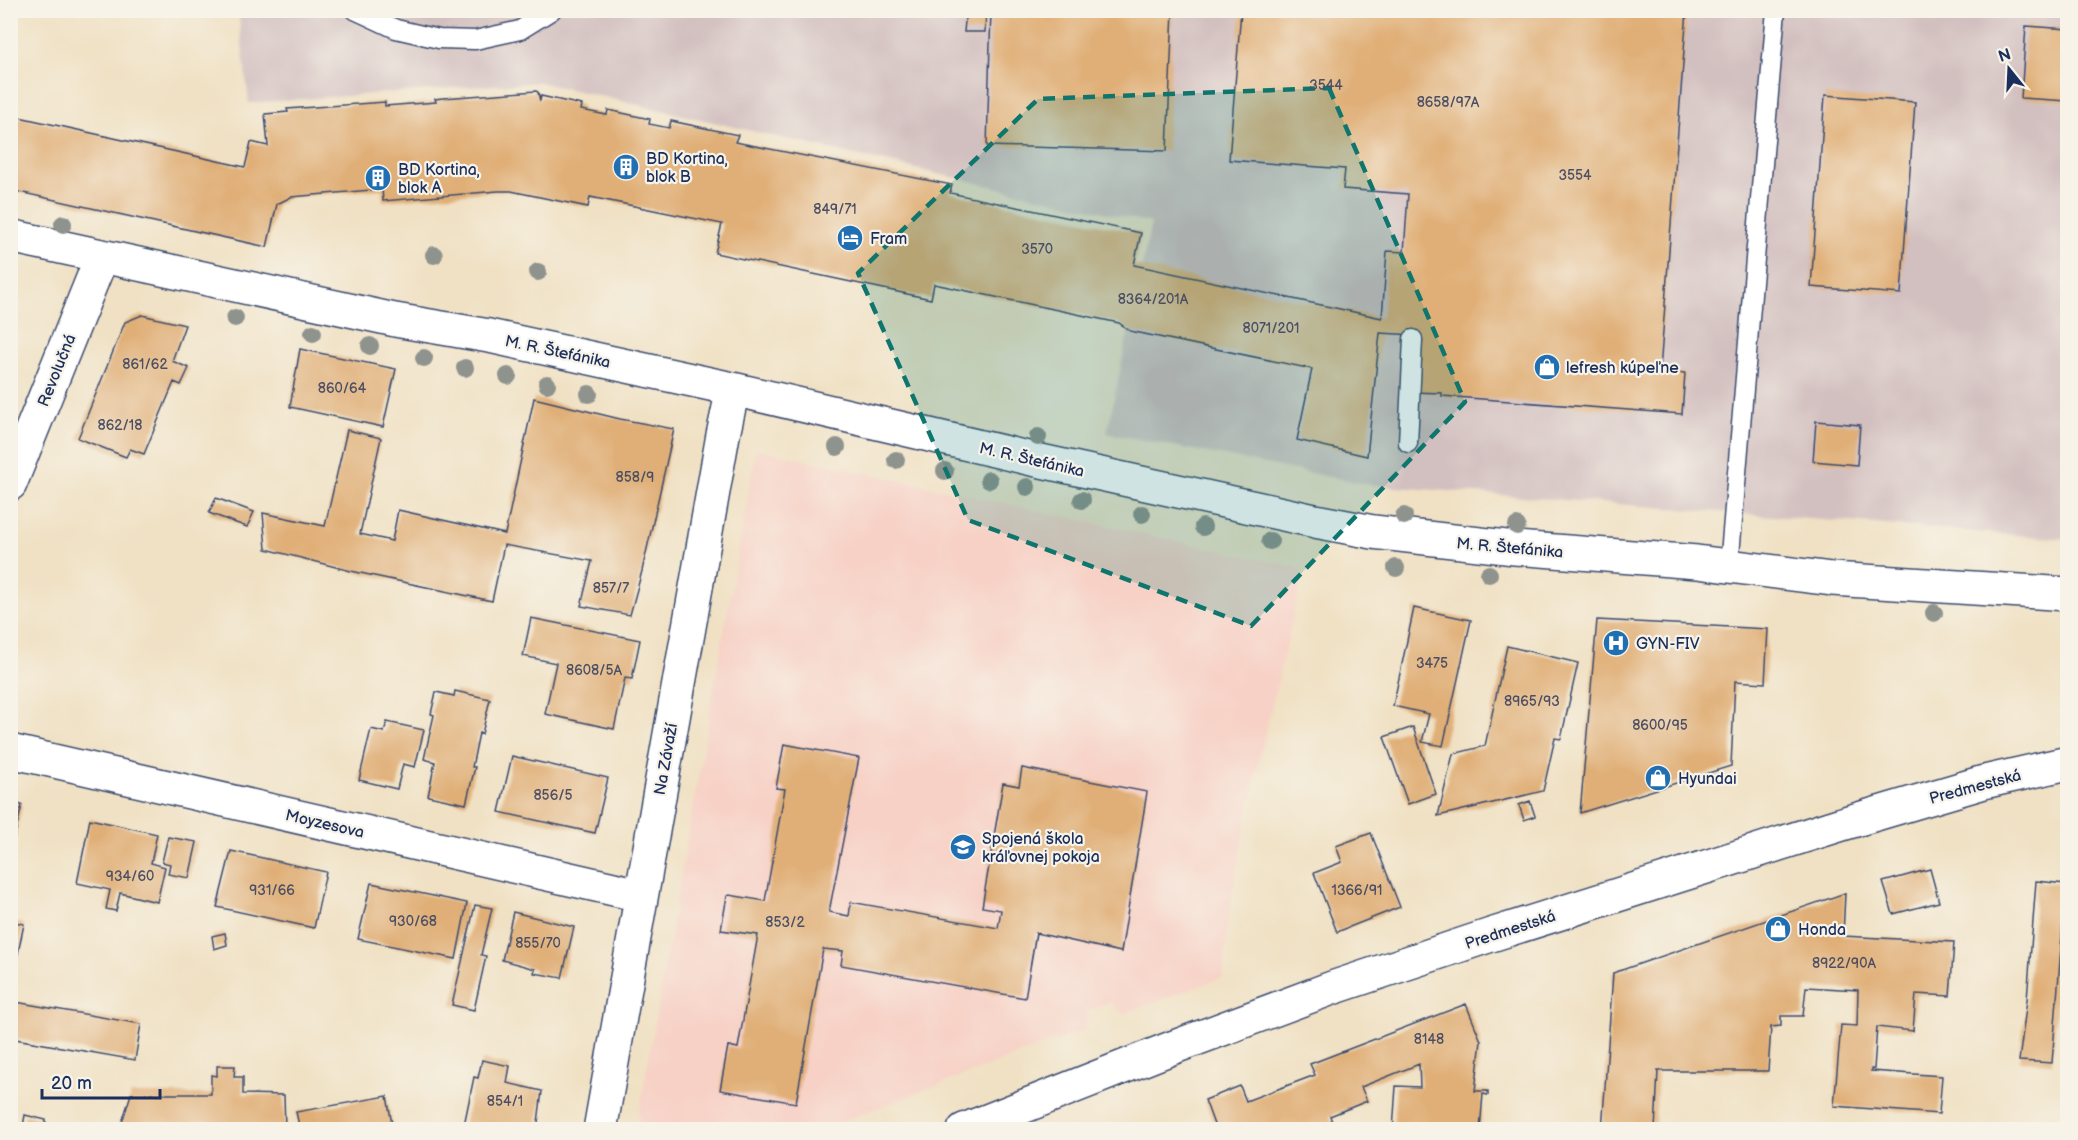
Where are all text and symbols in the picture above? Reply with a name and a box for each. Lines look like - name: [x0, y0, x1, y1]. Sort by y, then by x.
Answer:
- north arrow: [1979, 39, 2039, 99]
- text: N: [1996, 45, 2013, 67]
- house number: 3544: [1309, 77, 1343, 94]
- house number: 8658/97A: [1417, 94, 1480, 111]
- place label: BD Kortina, blok B: [646, 150, 728, 187]
- building icon: BD Kortina, blok B: [611, 152, 641, 182]
- place label: BD Kortina, blok A: [398, 161, 480, 198]
- building icon: BD Kortina, blok A: [363, 163, 393, 193]
- house number: 3554: [1558, 167, 1592, 184]
- house number: 849/71: [813, 201, 857, 218]
- hotel icon: Fram: [835, 223, 865, 253]
- place label: Fram: [870, 230, 907, 249]
- house number: 3570: [1021, 241, 1053, 258]
- house number: 8364/201A: [1118, 291, 1189, 308]
- house number: 8071/201: [1243, 320, 1299, 337]
- street label: M. R. Štefánika: [503, 330, 612, 373]
- street label: Revolučná: [34, 332, 81, 410]
- shop icon: lefresh kúpeľne: [1532, 352, 1562, 382]
- house number: 861/62: [122, 356, 168, 373]
- place label: lefresh kúpeľne: [1566, 359, 1679, 378]
- house number: 860/64: [318, 380, 367, 397]
- house number: 862/18: [98, 417, 142, 434]
- street label: M. R. Štefánika: [977, 437, 1086, 482]
- house number: 858/9: [616, 469, 654, 486]
- street label: M. R. Štefánika: [1456, 532, 1564, 563]
- house number: 857/7: [593, 580, 629, 597]
- hospital icon: GYN-FIV: [1601, 628, 1631, 658]
- place label: GYN-FIV: [1636, 635, 1700, 654]
- house number: 3475: [1416, 655, 1448, 672]
- house number: 8608/5A: [566, 662, 622, 679]
- house number: 8965/93: [1504, 693, 1560, 710]
- house number: 8600/95: [1632, 717, 1688, 734]
- street label: Na Závaží: [651, 722, 682, 797]
- shop icon: Hyundai: [1643, 763, 1673, 793]
- street label: Predmestská: [1927, 766, 2023, 809]
- place label: Hyundai: [1678, 770, 1737, 789]
- house number: 856/5: [533, 787, 573, 804]
- street label: Moyzesova: [283, 806, 366, 843]
- place label: Spojená škola kráľovnej pokoja: [982, 830, 1100, 867]
- school or university icon: Spojená škola kráľovnej pokoja: [948, 832, 978, 862]
- house number: 934/60: [106, 868, 154, 885]
- house number: 931/66: [249, 882, 295, 899]
- house number: 1366/91: [1332, 882, 1382, 899]
- street label: Predmestská: [1463, 907, 1558, 954]
- house number: 930/68: [389, 913, 437, 930]
- house number: 853/2: [765, 914, 805, 931]
- shop icon: Honda: [1763, 914, 1793, 944]
- place label: Honda: [1798, 921, 1846, 940]
- house number: 855/70: [515, 935, 561, 952]
- house number: 8922/90A: [1812, 955, 1876, 972]
- house number: 8148: [1414, 1031, 1444, 1048]
- scale bar: [42, 1062, 160, 1100]
- text: 20 m: [51, 1073, 92, 1094]
- house number: 854/1: [487, 1093, 523, 1110]

